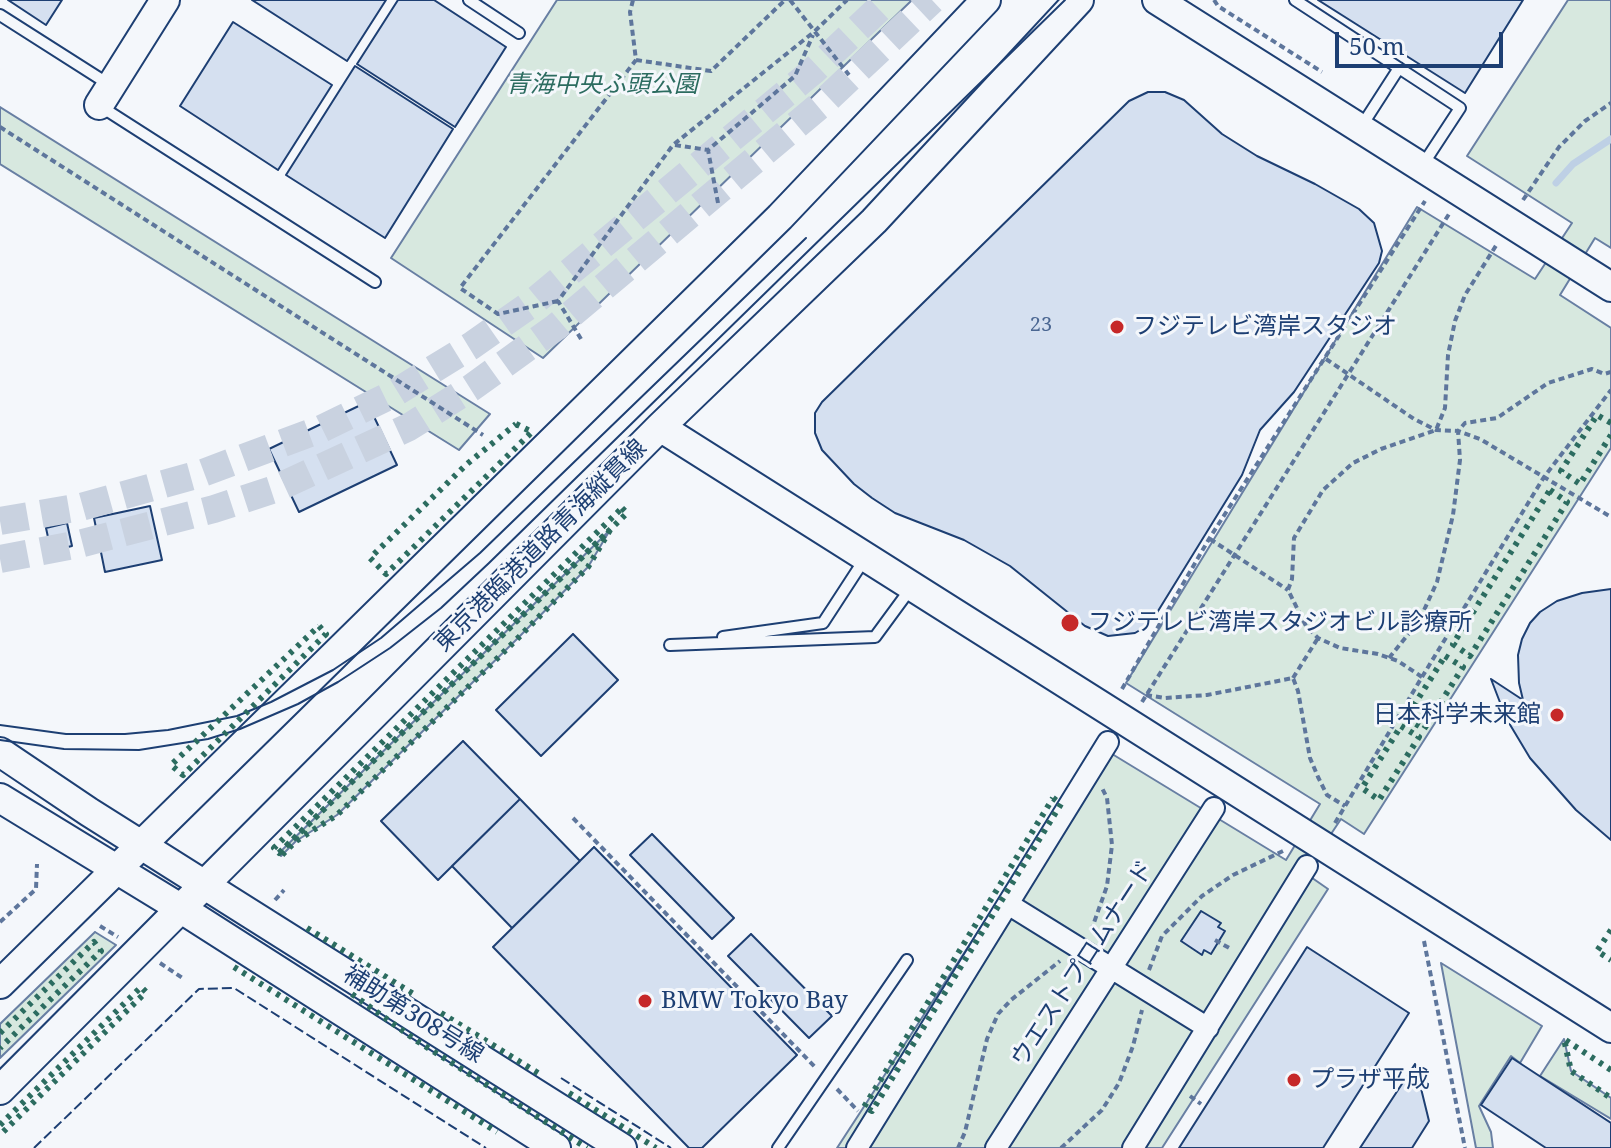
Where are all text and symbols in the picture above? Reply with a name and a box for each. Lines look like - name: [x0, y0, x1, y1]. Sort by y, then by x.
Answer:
- scale bar: [1339, 16, 1507, 66]
- text: 50 m: [1349, 29, 1405, 62]
- park label: 青海中央ふ頭公園: [506, 71, 698, 99]
- house number: 23: [1030, 313, 1052, 337]
- place label: フジテレビ湾岸スタジオ: [1133, 313, 1397, 341]
- marker: フジテレビ湾岸スタジオ: [1108, 318, 1126, 336]
- street label: 東京港臨港道路青海縦貫線: [429, 434, 653, 658]
- place label: フジテレビ湾岸スタジオビル診療所: [1088, 609, 1472, 637]
- marker: フジテレビ湾岸スタジオビル診療所: [1059, 612, 1081, 634]
- place label: 日本科学未来館: [1373, 701, 1541, 729]
- marker: 日本科学未来館: [1548, 706, 1566, 724]
- street label: ウエストプロムナード: [1006, 856, 1160, 1072]
- street label: 補助第308号線: [337, 960, 489, 1070]
- place label: BMW Tokyo Bay: [661, 987, 848, 1015]
- marker: BMW Tokyo Bay: [636, 992, 654, 1010]
- place label: プラザ平成: [1310, 1066, 1430, 1094]
- marker: プラザ平成: [1285, 1071, 1303, 1089]

